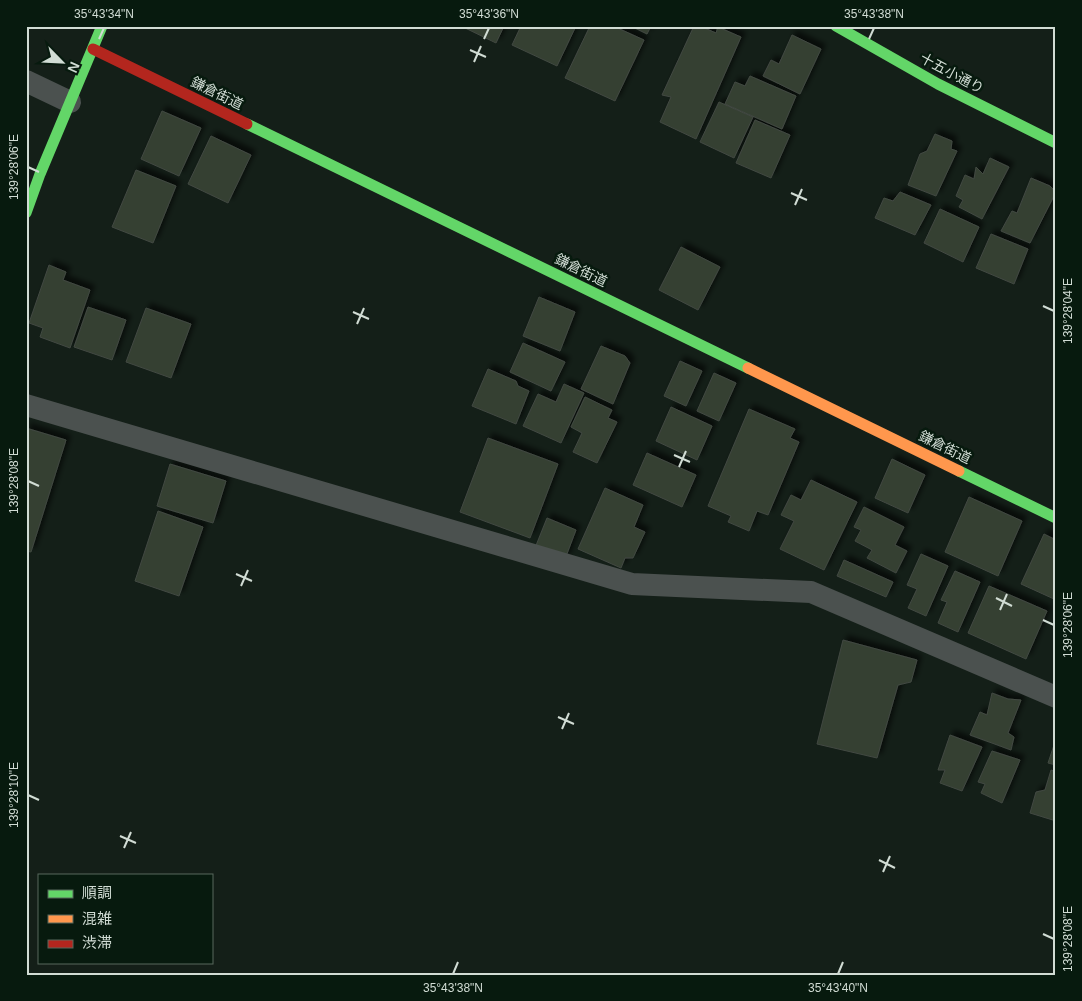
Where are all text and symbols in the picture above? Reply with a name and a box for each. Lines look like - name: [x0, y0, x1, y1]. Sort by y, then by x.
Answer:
- text: 35°43'34"N: [74, 7, 134, 21]
- text: 35°43'36"N: [459, 7, 519, 21]
- text: 35°43'38"N: [844, 7, 904, 21]
- north arrow: [38, 38, 88, 88]
- street label: 十五小通り: [917, 50, 987, 96]
- text: N: [65, 59, 83, 75]
- street label: 鎌倉街道: [188, 74, 246, 112]
- text: 139°28'06"E: [7, 134, 21, 200]
- street label: 鎌倉街道: [552, 251, 610, 289]
- text: 139°28'04"E: [1061, 278, 1075, 344]
- street label: 鎌倉街道: [916, 428, 974, 466]
- text: 139°28'08"E: [7, 448, 21, 514]
- text: 139°28'06"E: [1061, 592, 1075, 658]
- text: 139°28'10"E: [7, 762, 21, 828]
- legend: [38, 874, 212, 964]
- text: 順調: [82, 884, 112, 901]
- text: 139°28'08"E: [1061, 906, 1075, 972]
- text: 混雑: [82, 910, 112, 927]
- text: 渋滞: [82, 934, 112, 951]
- text: 35°43'38"N: [423, 981, 483, 995]
- text: 35°43'40"N: [808, 981, 868, 995]

